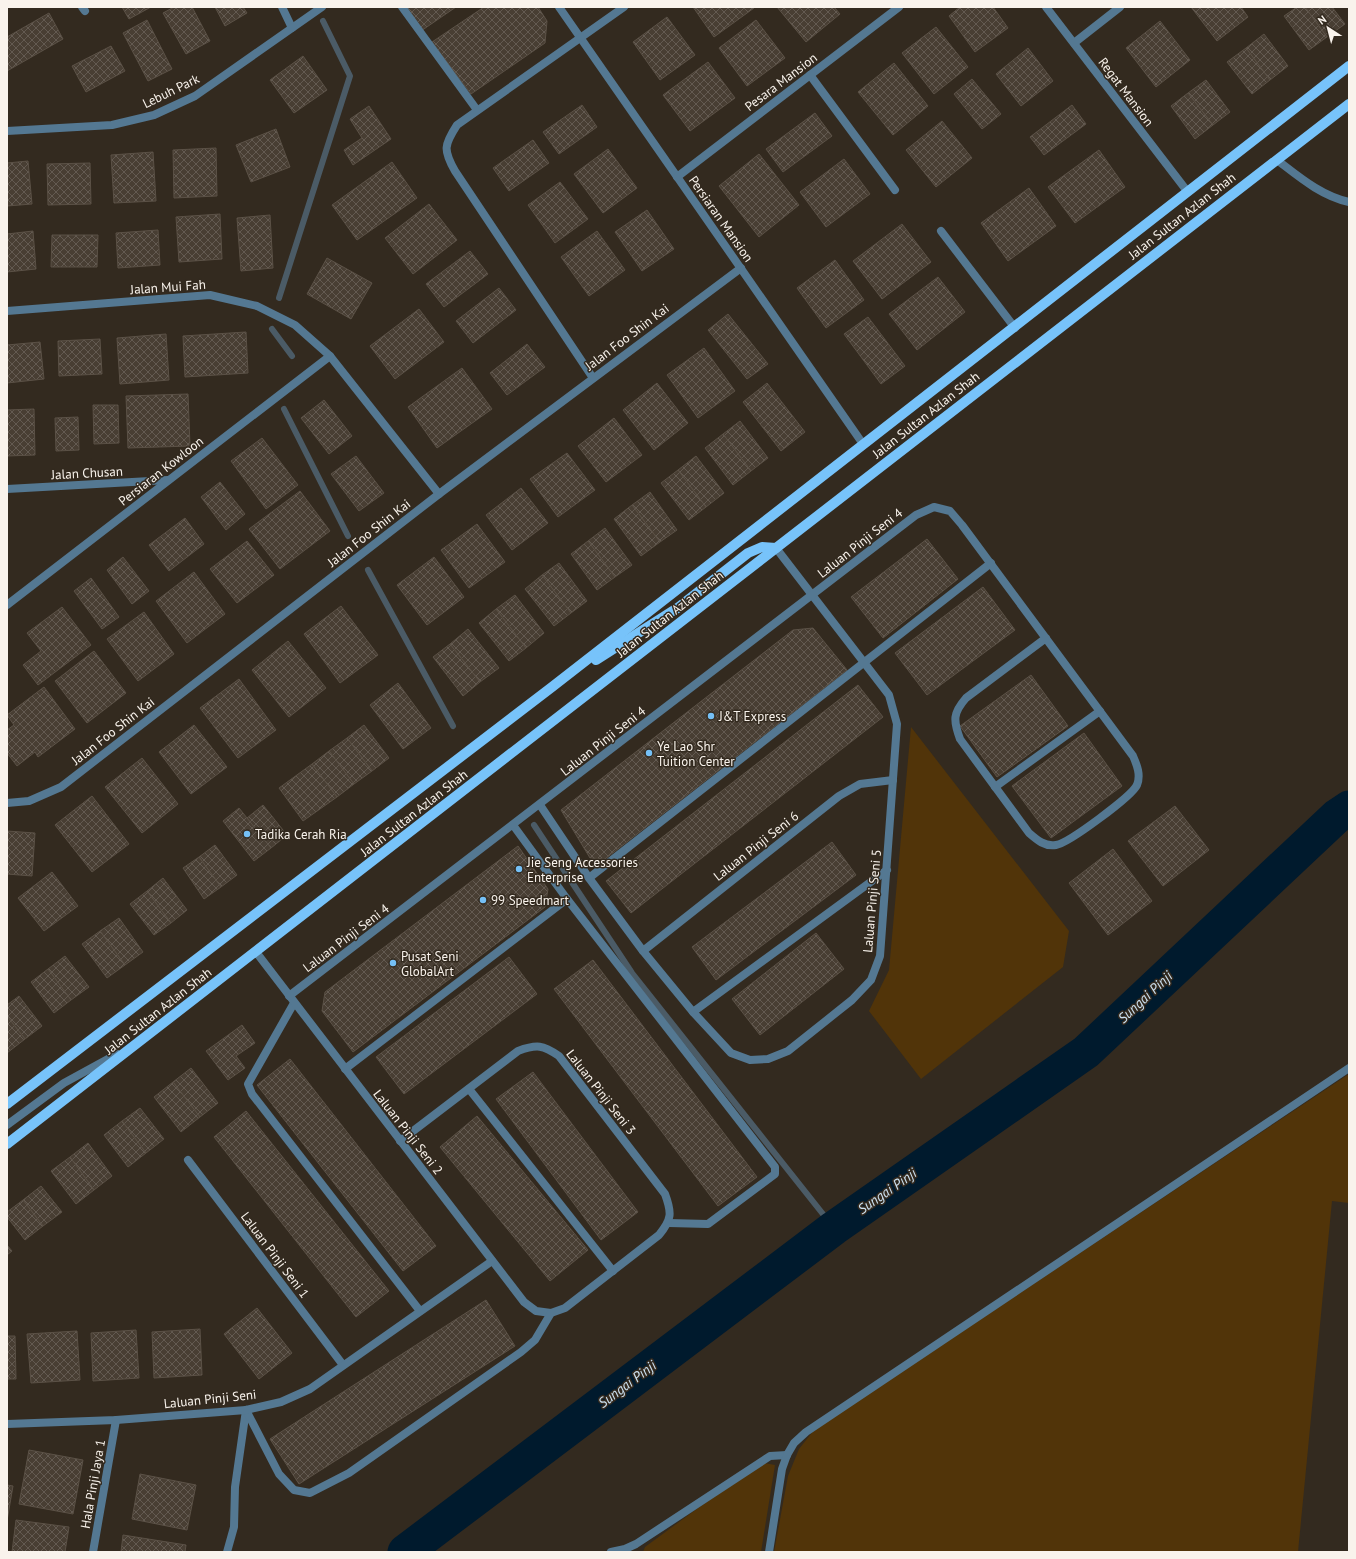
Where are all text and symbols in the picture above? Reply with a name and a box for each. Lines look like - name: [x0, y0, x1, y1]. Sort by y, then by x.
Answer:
- north arrow: [1308, 8, 1348, 48]
- text: N: [1315, 12, 1329, 28]
- street label: Pesara Mansion: [741, 49, 821, 115]
- street label: Regat Mansion: [1095, 54, 1157, 130]
- street label: Lebuh Park: [140, 70, 203, 112]
- street label: Jalan Sultan Azlan Shah: [1124, 169, 1239, 264]
- street label: Persiaran Mansion: [685, 173, 757, 265]
- street label: Jalan Mui Fah: [129, 276, 206, 298]
- street label: Jalan Foo Shin Kai: [581, 300, 672, 375]
- street label: Jalan Sultan Azlan Shah: [868, 368, 983, 463]
- street label: Persiaran Kowloon: [115, 433, 207, 509]
- street label: Jalan Chusan: [50, 463, 123, 483]
- street label: Jalan Foo Shin Kai: [323, 495, 414, 571]
- street label: Laluan Pinji Seni 4: [814, 504, 906, 582]
- street label: Jalan Sultan Azlan Shah: [612, 567, 727, 662]
- street label: Jalan Foo Shin Kai: [67, 693, 158, 769]
- street label: Laluan Pinji Seni 4: [557, 702, 649, 780]
- place label: J&T Express: [718, 708, 786, 725]
- marker: J&T Express: [706, 711, 716, 721]
- place label: Ye Lao Shr Tuition Center: [657, 738, 735, 770]
- marker: Ye Lao Shr Tuition Center: [644, 748, 654, 758]
- street label: Jalan Sultan Azlan Shah: [356, 766, 471, 861]
- street label: Laluan Pinji Seni 6: [710, 807, 802, 885]
- place label: Tadika Cerah Ria: [255, 826, 347, 843]
- marker: Tadika Cerah Ria: [242, 829, 252, 839]
- street label: Laluan Pinji Seni 5: [859, 849, 885, 953]
- place label: Jie Seng Accessories Enterprise: [526, 854, 638, 886]
- marker: Jie Seng Accessories Enterprise: [514, 864, 524, 874]
- place label: 99 Speedmart: [491, 892, 569, 909]
- marker: 99 Speedmart: [478, 895, 488, 905]
- street label: Laluan Pinji Seni 4: [299, 900, 393, 976]
- place label: Pusat Seni GlobalArt: [401, 948, 459, 980]
- marker: Pusat Seni GlobalArt: [388, 958, 398, 968]
- street label: Jalan Sultan Azlan Shah: [100, 964, 215, 1059]
- water label: Sungai Pinji: [1114, 967, 1176, 1027]
- street label: Laluan Pinji Seni 3: [562, 1046, 640, 1138]
- street label: Laluan Pinji Seni 2: [369, 1086, 447, 1178]
- water label: Sungai Pinji: [854, 1164, 920, 1218]
- street label: Laluan Pinji Seni 1: [237, 1208, 313, 1302]
- water label: Sungai Pinji: [594, 1356, 660, 1412]
- street label: Laluan Pinji Seni: [163, 1386, 257, 1412]
- street label: Hala Pinji Jaya 1: [77, 1438, 109, 1530]

